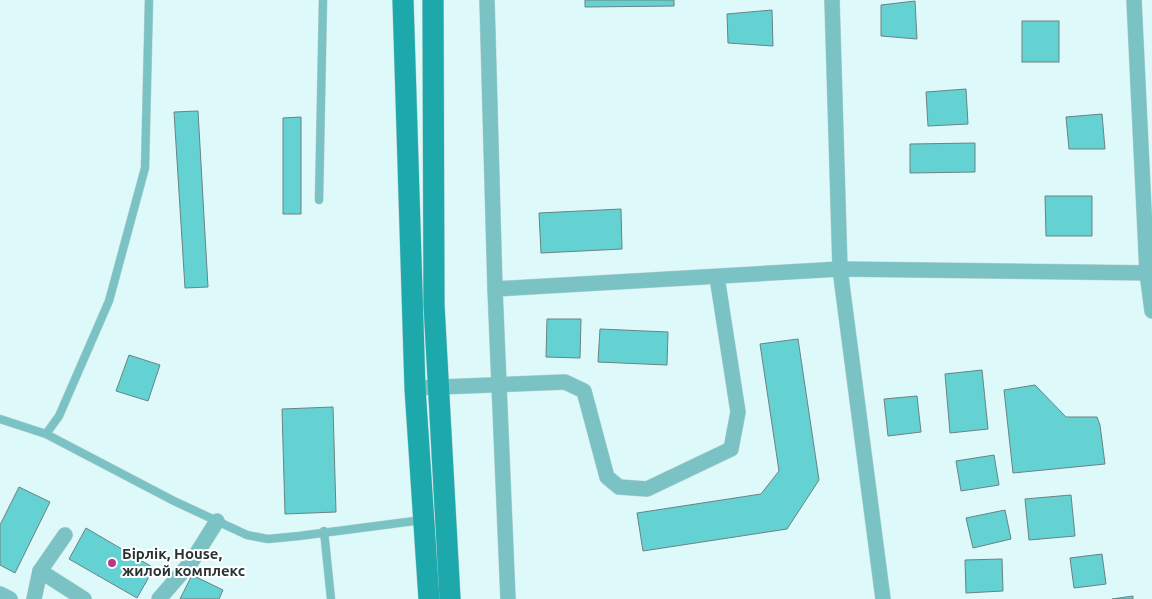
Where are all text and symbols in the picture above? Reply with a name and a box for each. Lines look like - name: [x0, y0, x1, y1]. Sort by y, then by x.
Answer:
- place label: Бірлік, House, жилой комплекс: [122, 545, 245, 579]
- marker: Бірлік, House, жилой комплекс: [106, 557, 118, 569]

